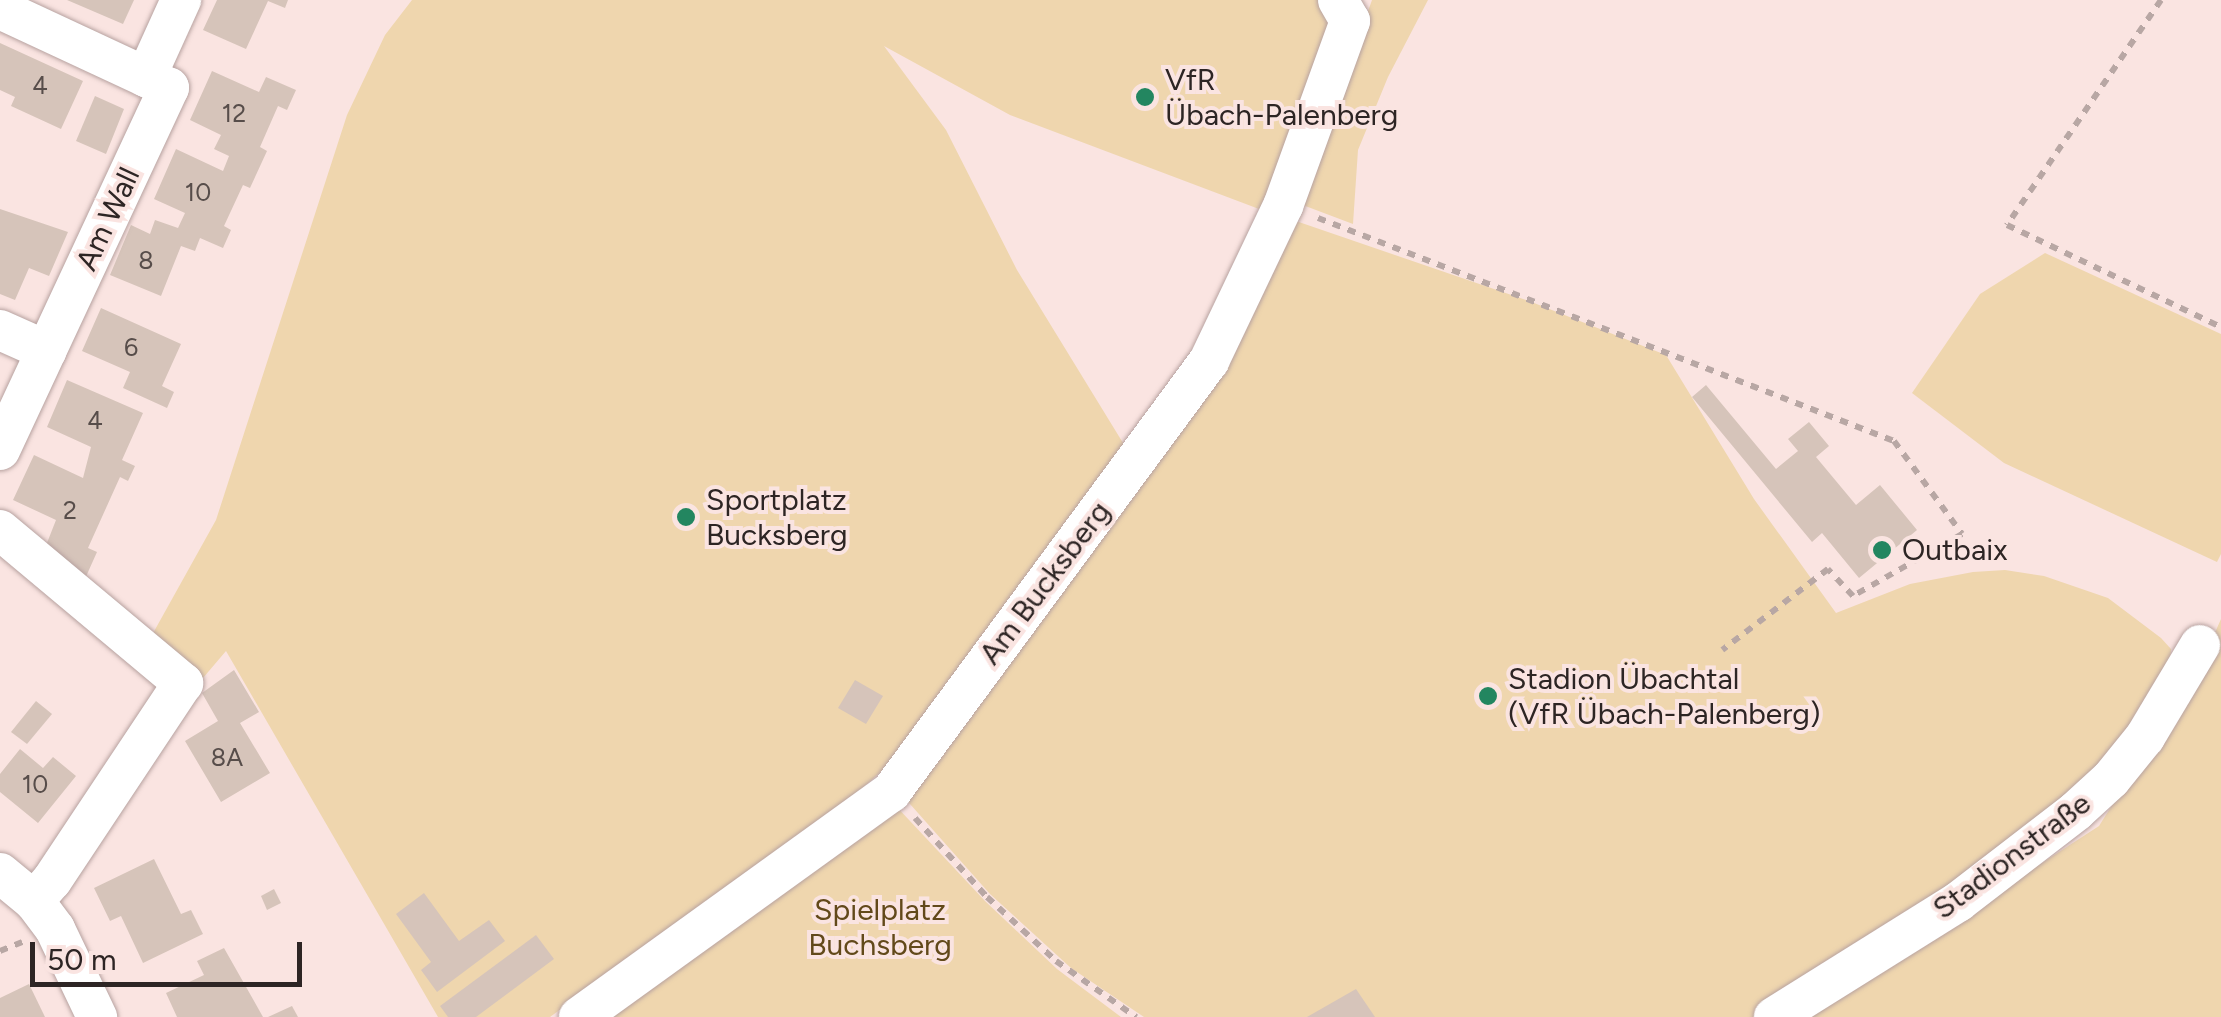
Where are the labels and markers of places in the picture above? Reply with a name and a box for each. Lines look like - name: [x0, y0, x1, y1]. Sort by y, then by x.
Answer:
- place label: VfR Übach-Palenberg: [1165, 62, 1398, 132]
- marker: VfR Übach-Palenberg: [1134, 86, 1156, 108]
- place label: Sportplatz Bucksberg: [706, 482, 848, 552]
- marker: Sportplatz Bucksberg: [675, 506, 697, 528]
- place label: Outbaix: [1902, 532, 2007, 568]
- marker: Outbaix: [1871, 539, 1893, 561]
- place label: Stadion Übachtal (VfR Übach-Palenberg): [1508, 661, 1821, 732]
- marker: Stadion Übachtal (VfR Übach-Palenberg): [1477, 685, 1499, 707]

